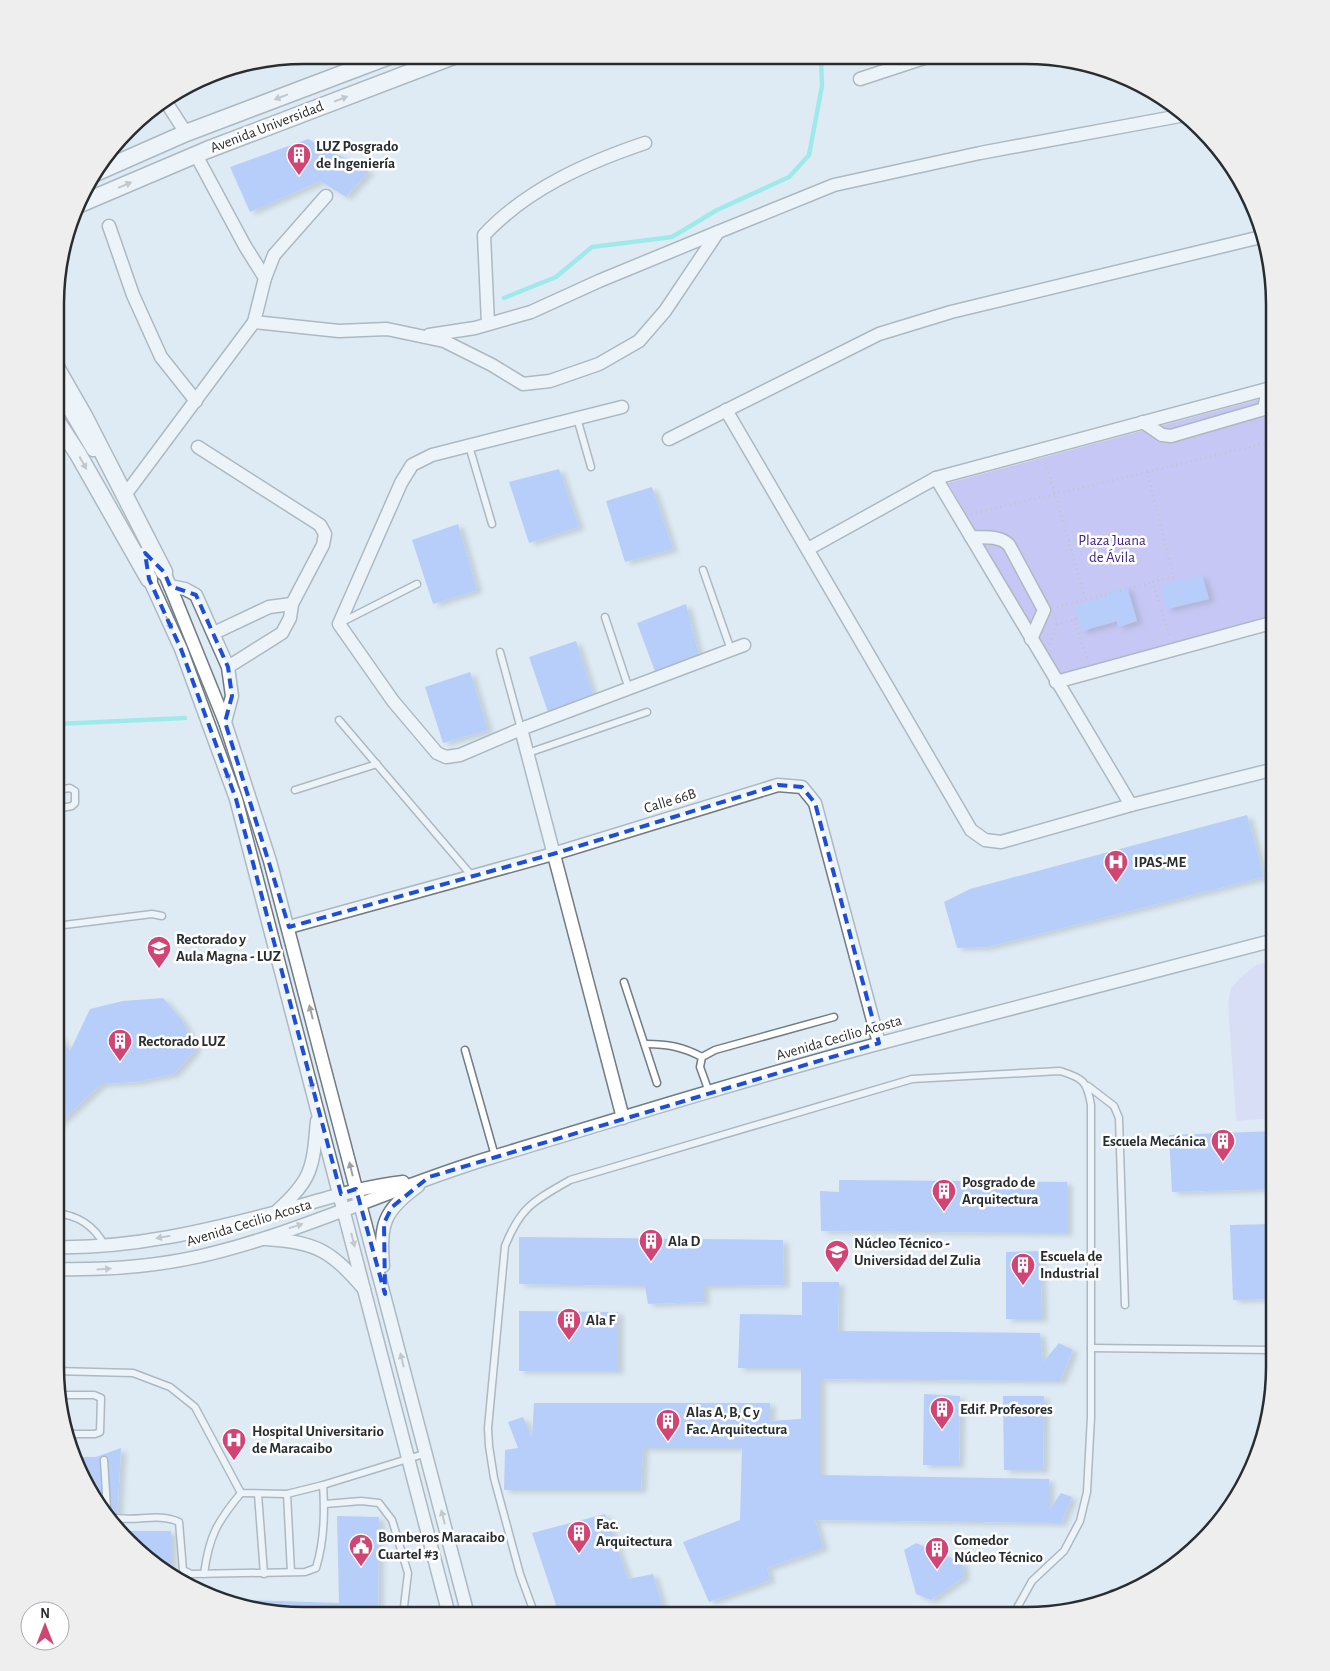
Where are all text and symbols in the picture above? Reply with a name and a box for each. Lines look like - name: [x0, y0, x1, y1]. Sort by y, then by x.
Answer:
- one-way arrow: [273, 93, 288, 101]
- one-way arrow: [334, 95, 349, 103]
- street label: Avenida Universidad: [208, 98, 326, 155]
- place label: LUZ Posgrado de Ingeniería: [316, 139, 399, 171]
- building icon: LUZ Posgrado de Ingeniería: [286, 142, 312, 176]
- one-way arrow: [118, 180, 132, 188]
- one-way arrow: [79, 456, 87, 471]
- park label: Plaza Juana de Ávila: [1078, 533, 1146, 565]
- one-way arrow: [166, 616, 174, 630]
- one-way arrow: [224, 767, 231, 782]
- street label: Calle 66B: [642, 786, 698, 816]
- hospital icon: IPAS-ME: [1103, 849, 1129, 883]
- place label: IPAS-ME: [1134, 855, 1186, 870]
- place label: Rectorado y Aula Magna - LUZ: [176, 932, 281, 964]
- school or university icon: Rectorado y Aula Magna - LUZ: [146, 935, 172, 969]
- one-way arrow: [307, 1004, 315, 1019]
- street label: Avenida Cecilio Acosta: [775, 1013, 904, 1063]
- building icon: Rectorado LUZ: [107, 1028, 133, 1062]
- place label: Rectorado LUZ: [138, 1034, 225, 1049]
- one-way arrow: [307, 1076, 315, 1091]
- building icon: Escuela Mecánica: [1210, 1128, 1236, 1162]
- place label: Escuela Mecánica: [1102, 1134, 1206, 1149]
- one-way arrow: [347, 1162, 355, 1177]
- place label: Posgrado de Arquitectura: [962, 1175, 1039, 1207]
- building icon: Posgrado de Arquitectura: [931, 1178, 957, 1212]
- street label: Avenida Cecilio Acosta: [185, 1197, 313, 1249]
- one-way arrow: [289, 1222, 304, 1230]
- building icon: Ala D: [638, 1228, 664, 1262]
- one-way arrow: [155, 1233, 171, 1241]
- one-way arrow: [349, 1233, 357, 1248]
- place label: Ala D: [668, 1234, 701, 1249]
- place label: Núcleo Técnico - Universidad del Zulia: [854, 1236, 981, 1268]
- school or university icon: Núcleo Técnico - Universidad del Zulia: [824, 1239, 850, 1273]
- place label: Escuela de Industrial: [1040, 1249, 1102, 1281]
- building icon: Escuela de Industrial: [1010, 1252, 1036, 1286]
- one-way arrow: [96, 1264, 112, 1272]
- building icon: Ala F: [556, 1307, 582, 1341]
- place label: Ala F: [586, 1313, 617, 1328]
- one-way arrow: [398, 1353, 406, 1368]
- building icon: Edif. Profesores: [929, 1396, 955, 1430]
- place label: Edif. Profesores: [960, 1402, 1053, 1417]
- place label: Alas A, B, C y Fac. Arquitectura: [686, 1405, 787, 1437]
- building icon: Alas A, B, C y Fac. Arquitectura: [655, 1408, 681, 1442]
- place label: Hospital Universitario de Maracaibo: [252, 1424, 384, 1456]
- hospital icon: Hospital Universitario de Maracaibo: [221, 1427, 247, 1461]
- one-way arrow: [439, 1510, 447, 1525]
- place label: Fac. Arquitectura: [596, 1517, 673, 1549]
- building icon: Fac. Arquitectura: [566, 1520, 592, 1554]
- place label: Bomberos Maracaibo Cuartel #3: [378, 1530, 505, 1562]
- public building icon: Bomberos Maracaibo Cuartel #3: [348, 1533, 374, 1567]
- place label: Comedor Núcleo Técnico: [954, 1533, 1043, 1565]
- building icon: Comedor Núcleo Técnico: [924, 1536, 950, 1570]
- north arrow: [20, 1601, 70, 1651]
- text: N: [40, 1607, 50, 1621]

